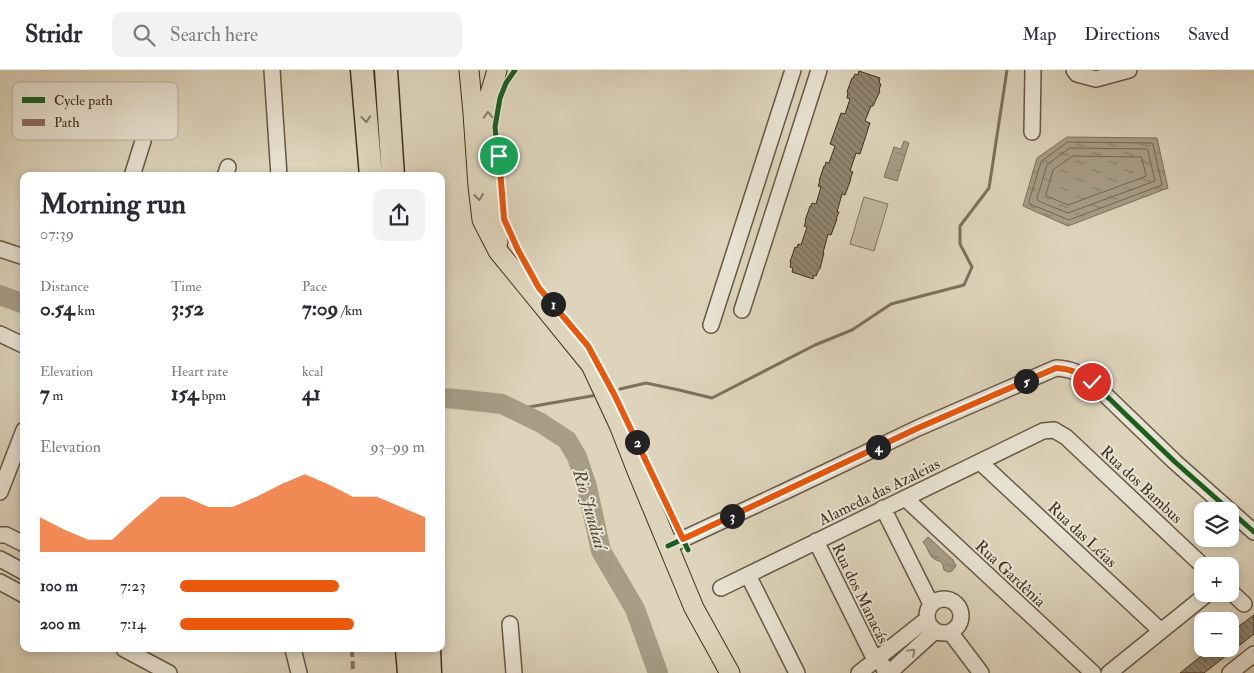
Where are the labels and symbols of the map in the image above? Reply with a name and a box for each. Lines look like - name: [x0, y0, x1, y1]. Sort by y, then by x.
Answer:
- legend: [12, 82, 178, 140]
- text: Cycle path: [54, 92, 114, 110]
- one-way arrow: [482, 111, 493, 119]
- text: Path: [54, 114, 80, 131]
- one-way arrow: [360, 115, 371, 123]
- pin: [478, 135, 520, 177]
- one-way arrow: [473, 193, 484, 201]
- pin: 1: [540, 292, 566, 316]
- pin: [1071, 361, 1113, 403]
- pin: 5: [1014, 368, 1038, 394]
- pin: 2: [624, 430, 650, 454]
- pin: 4: [866, 434, 890, 460]
- street label: Rua dos Bambus: [1096, 442, 1186, 528]
- street label: Alameda das Azaleias: [815, 454, 943, 530]
- water label: Rio Jundiaí: [567, 466, 613, 555]
- street label: Rua das Léias: [1044, 498, 1121, 572]
- pin: 3: [720, 504, 744, 528]
- street label: Rua Gardênia: [971, 536, 1050, 612]
- street label: Rua dos Manacás: [827, 540, 893, 647]
- one-way arrow: [907, 649, 916, 658]

